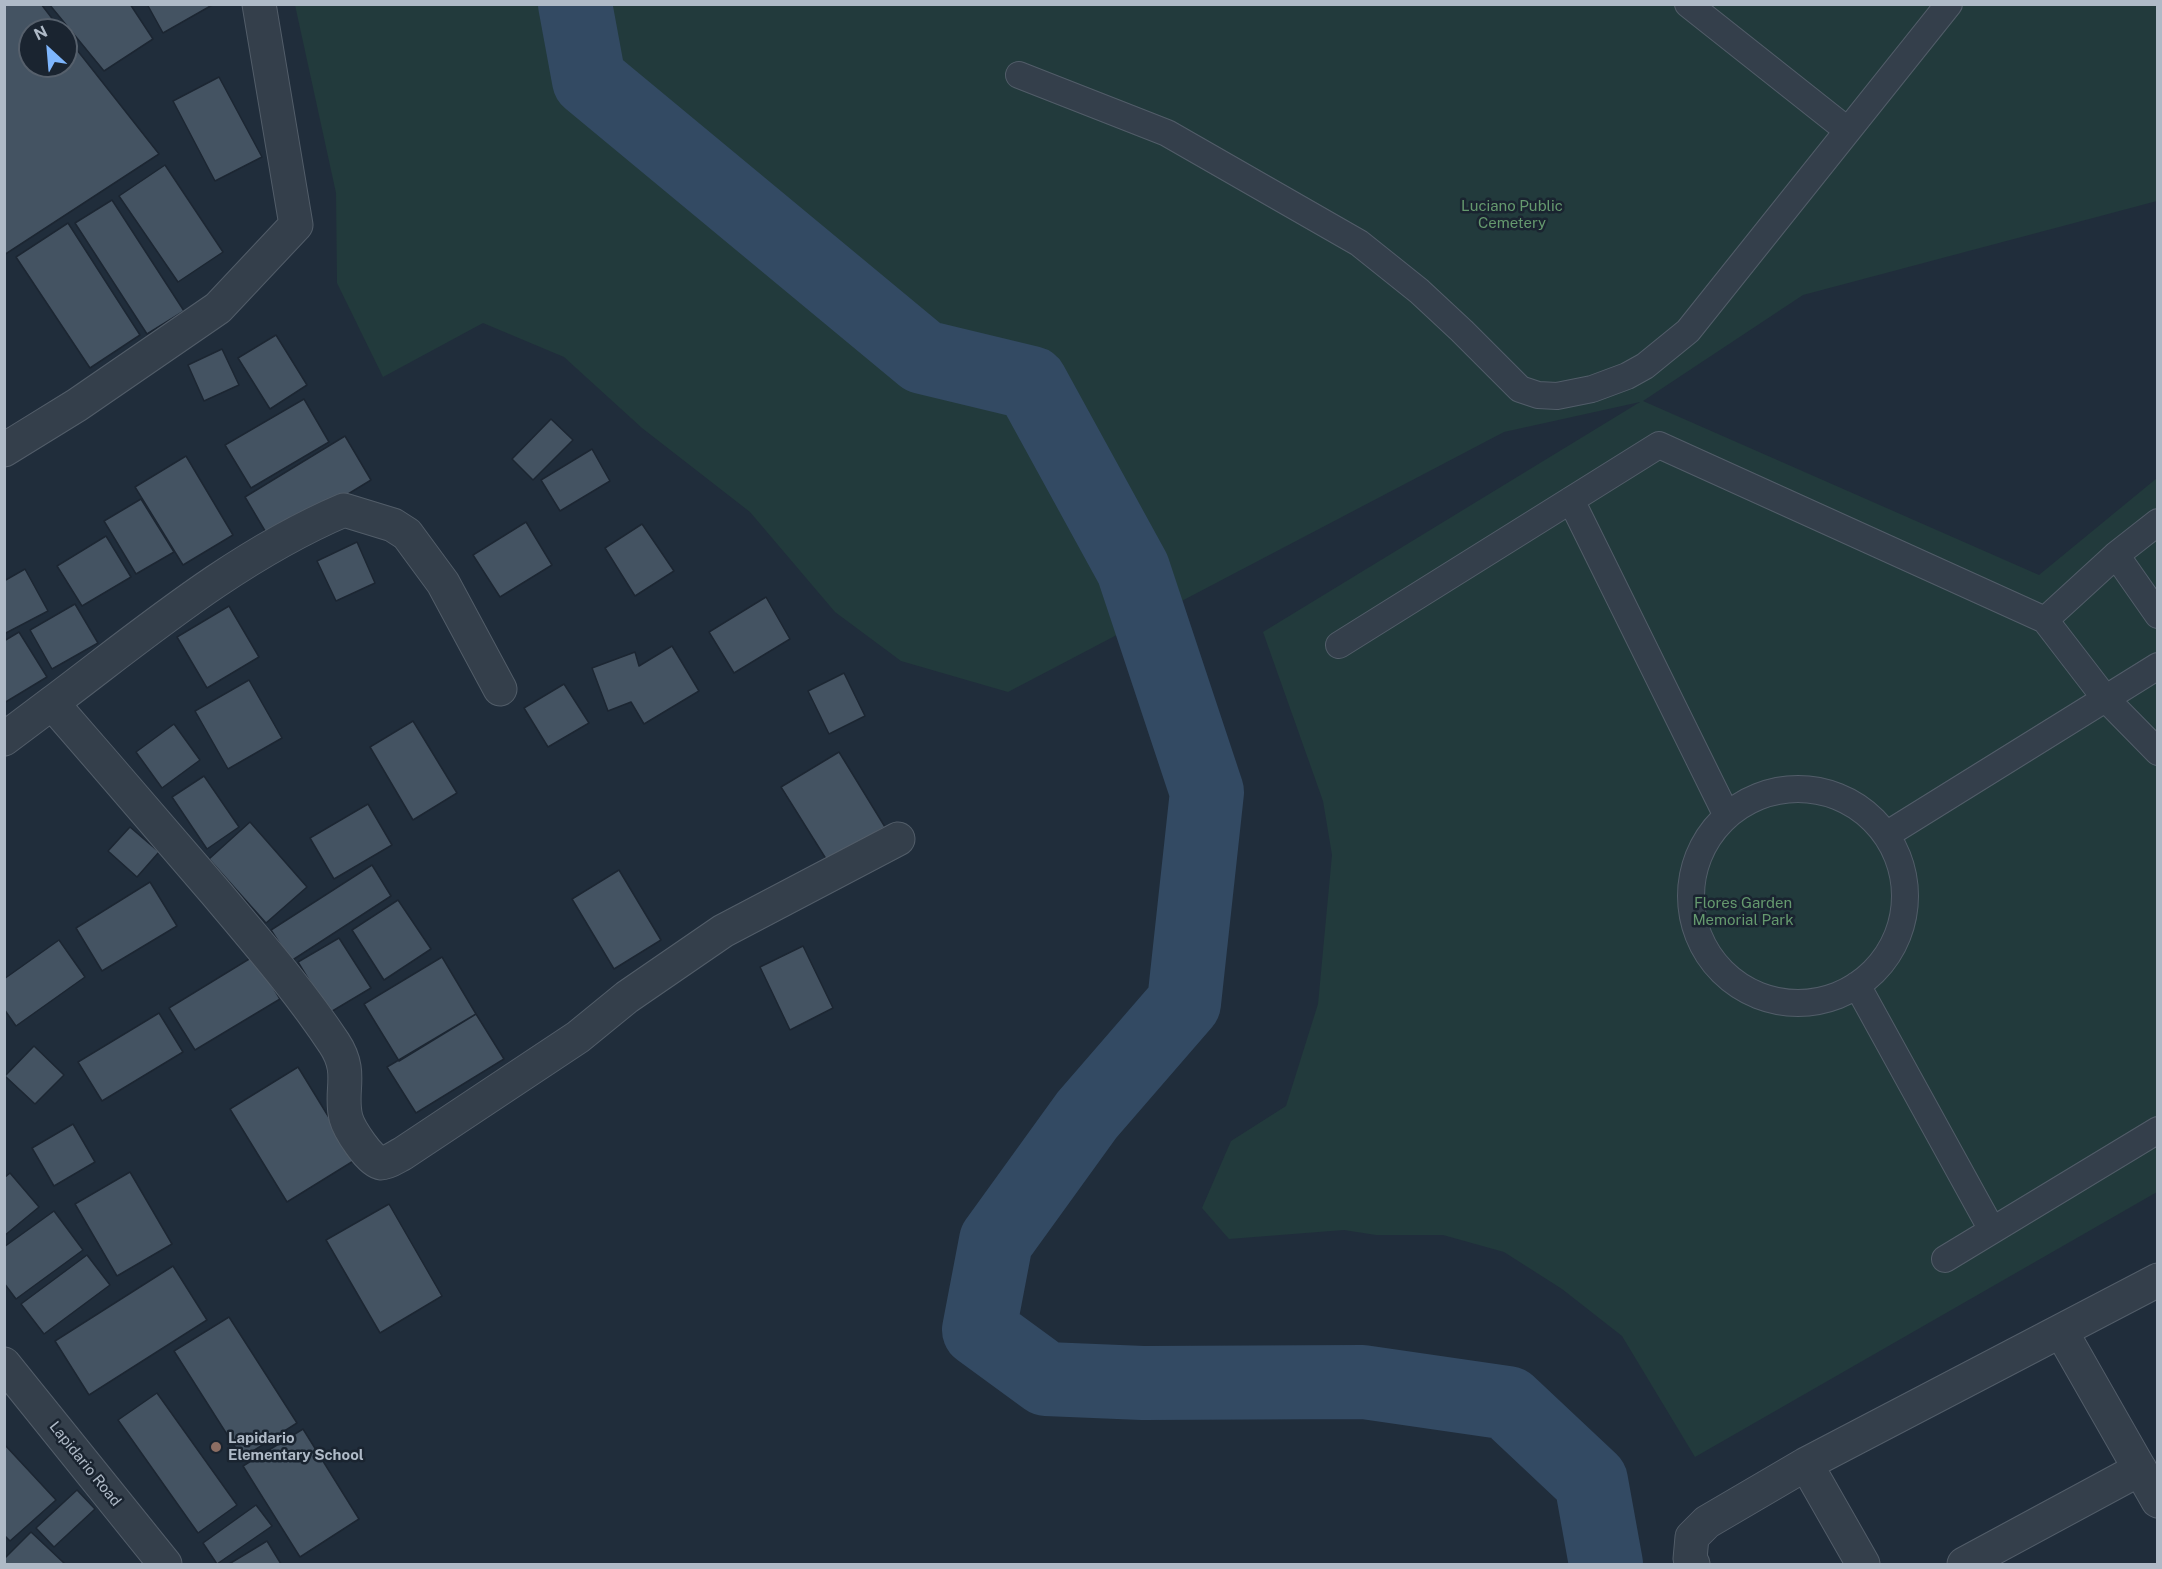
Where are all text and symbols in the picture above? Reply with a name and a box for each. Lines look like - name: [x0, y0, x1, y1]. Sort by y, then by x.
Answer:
- north arrow: [18, 18, 78, 78]
- text: N: [31, 22, 51, 44]
- park label: Luciano Public Cemetery: [1461, 197, 1563, 232]
- park label: Flores Garden Memorial Park: [1692, 894, 1794, 929]
- street label: Lapidario Road: [45, 1418, 125, 1510]
- place label: Lapidario Elementary School: [228, 1429, 364, 1464]
- marker: Lapidario Elementary School: [209, 1440, 223, 1454]

